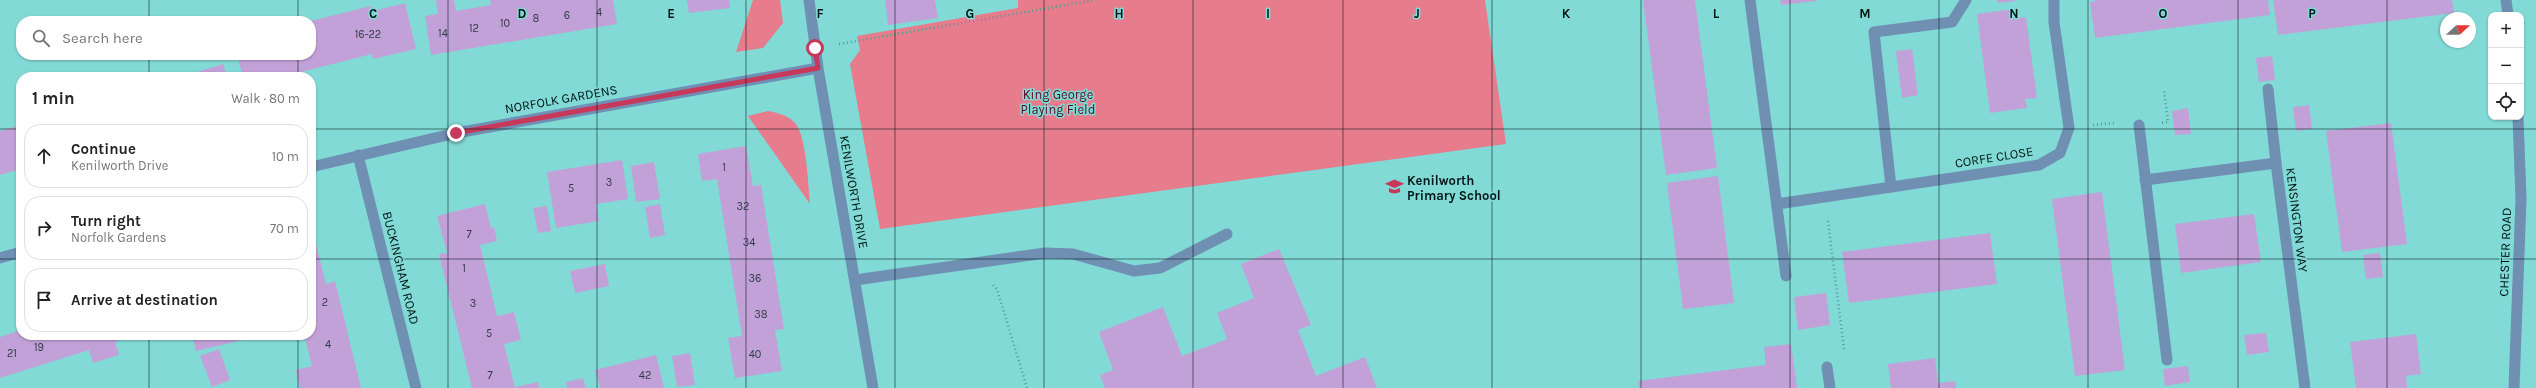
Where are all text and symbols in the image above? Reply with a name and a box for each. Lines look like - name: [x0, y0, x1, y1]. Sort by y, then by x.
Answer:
- text: C: [369, 6, 377, 21]
- text: D: [518, 6, 527, 21]
- house number: 4: [596, 6, 602, 19]
- text: E: [667, 6, 675, 21]
- text: F: [816, 6, 824, 21]
- text: G: [966, 6, 974, 21]
- text: H: [1114, 6, 1124, 21]
- text: I: [1266, 6, 1270, 21]
- text: J: [1414, 6, 1420, 21]
- text: K: [1562, 6, 1571, 21]
- text: L: [1713, 6, 1720, 21]
- text: M: [1859, 6, 1871, 21]
- text: N: [2009, 6, 2019, 21]
- text: O: [2159, 6, 2168, 21]
- text: P: [2308, 6, 2316, 21]
- house number: 6: [564, 9, 570, 22]
- house number: 8: [533, 12, 540, 25]
- north arrow: [2440, 12, 2476, 48]
- map controls: [2488, 12, 2524, 120]
- button: +: [2488, 12, 2524, 48]
- search box: [16, 16, 316, 60]
- house number: 10: [500, 17, 510, 30]
- house number: 12: [469, 22, 479, 35]
- icon: search: [30, 27, 52, 49]
- house number: 14: [438, 27, 448, 40]
- house number: 16-22: [355, 28, 381, 41]
- text: Search here: [62, 29, 143, 47]
- route start: [806, 39, 824, 57]
- button: −: [2488, 48, 2524, 84]
- street label: NORFOLK GARDENS: [504, 82, 618, 116]
- button: locate: [2488, 84, 2524, 120]
- park label: King George Playing Field: [1021, 87, 1095, 117]
- text: 1 min: [32, 88, 75, 108]
- text: Walk · 80 m: [231, 91, 300, 106]
- route end: [447, 124, 465, 142]
- street label: KENILWORTH DRIVE: [837, 134, 871, 250]
- text: Continue: [71, 140, 136, 158]
- street label: CORFE CLOSE: [1954, 143, 2034, 171]
- icon: ahead: [33, 145, 55, 167]
- text: 10 m: [272, 149, 299, 164]
- text: Kenilworth Drive: [71, 158, 168, 173]
- house number: 1: [722, 161, 726, 174]
- street label: KENSINGTON WAY: [2283, 167, 2311, 273]
- place label: Kenilworth Primary School: [1407, 173, 1501, 203]
- house number: 3: [606, 176, 612, 189]
- school or university icon: Kenilworth Primary School: [1384, 177, 1404, 197]
- house number: 5: [568, 182, 574, 195]
- house number: 32: [737, 200, 749, 213]
- street label: CHESTER ROAD: [2496, 207, 2514, 297]
- street label: BUCKINGHAM ROAD: [380, 210, 422, 326]
- text: Turn right: [71, 212, 141, 230]
- icon: right: [33, 217, 55, 239]
- text: 70 m: [270, 221, 299, 236]
- house number: 7: [466, 228, 472, 241]
- text: Norfolk Gardens: [71, 230, 167, 245]
- house number: 34: [743, 236, 755, 249]
- house number: 1: [462, 262, 466, 275]
- house number: 36: [749, 272, 761, 285]
- icon: arrive: [33, 289, 55, 311]
- text: Arrive at destination: [71, 291, 218, 309]
- house number: 2: [322, 296, 328, 309]
- house number: 3: [470, 297, 476, 310]
- house number: 38: [754, 308, 768, 321]
- house number: 5: [486, 327, 492, 340]
- house number: 4: [325, 338, 331, 351]
- house number: 19: [34, 341, 44, 354]
- house number: 21: [7, 347, 17, 360]
- house number: 40: [749, 348, 761, 361]
- house number: 7: [487, 369, 493, 382]
- house number: 42: [639, 369, 651, 382]

